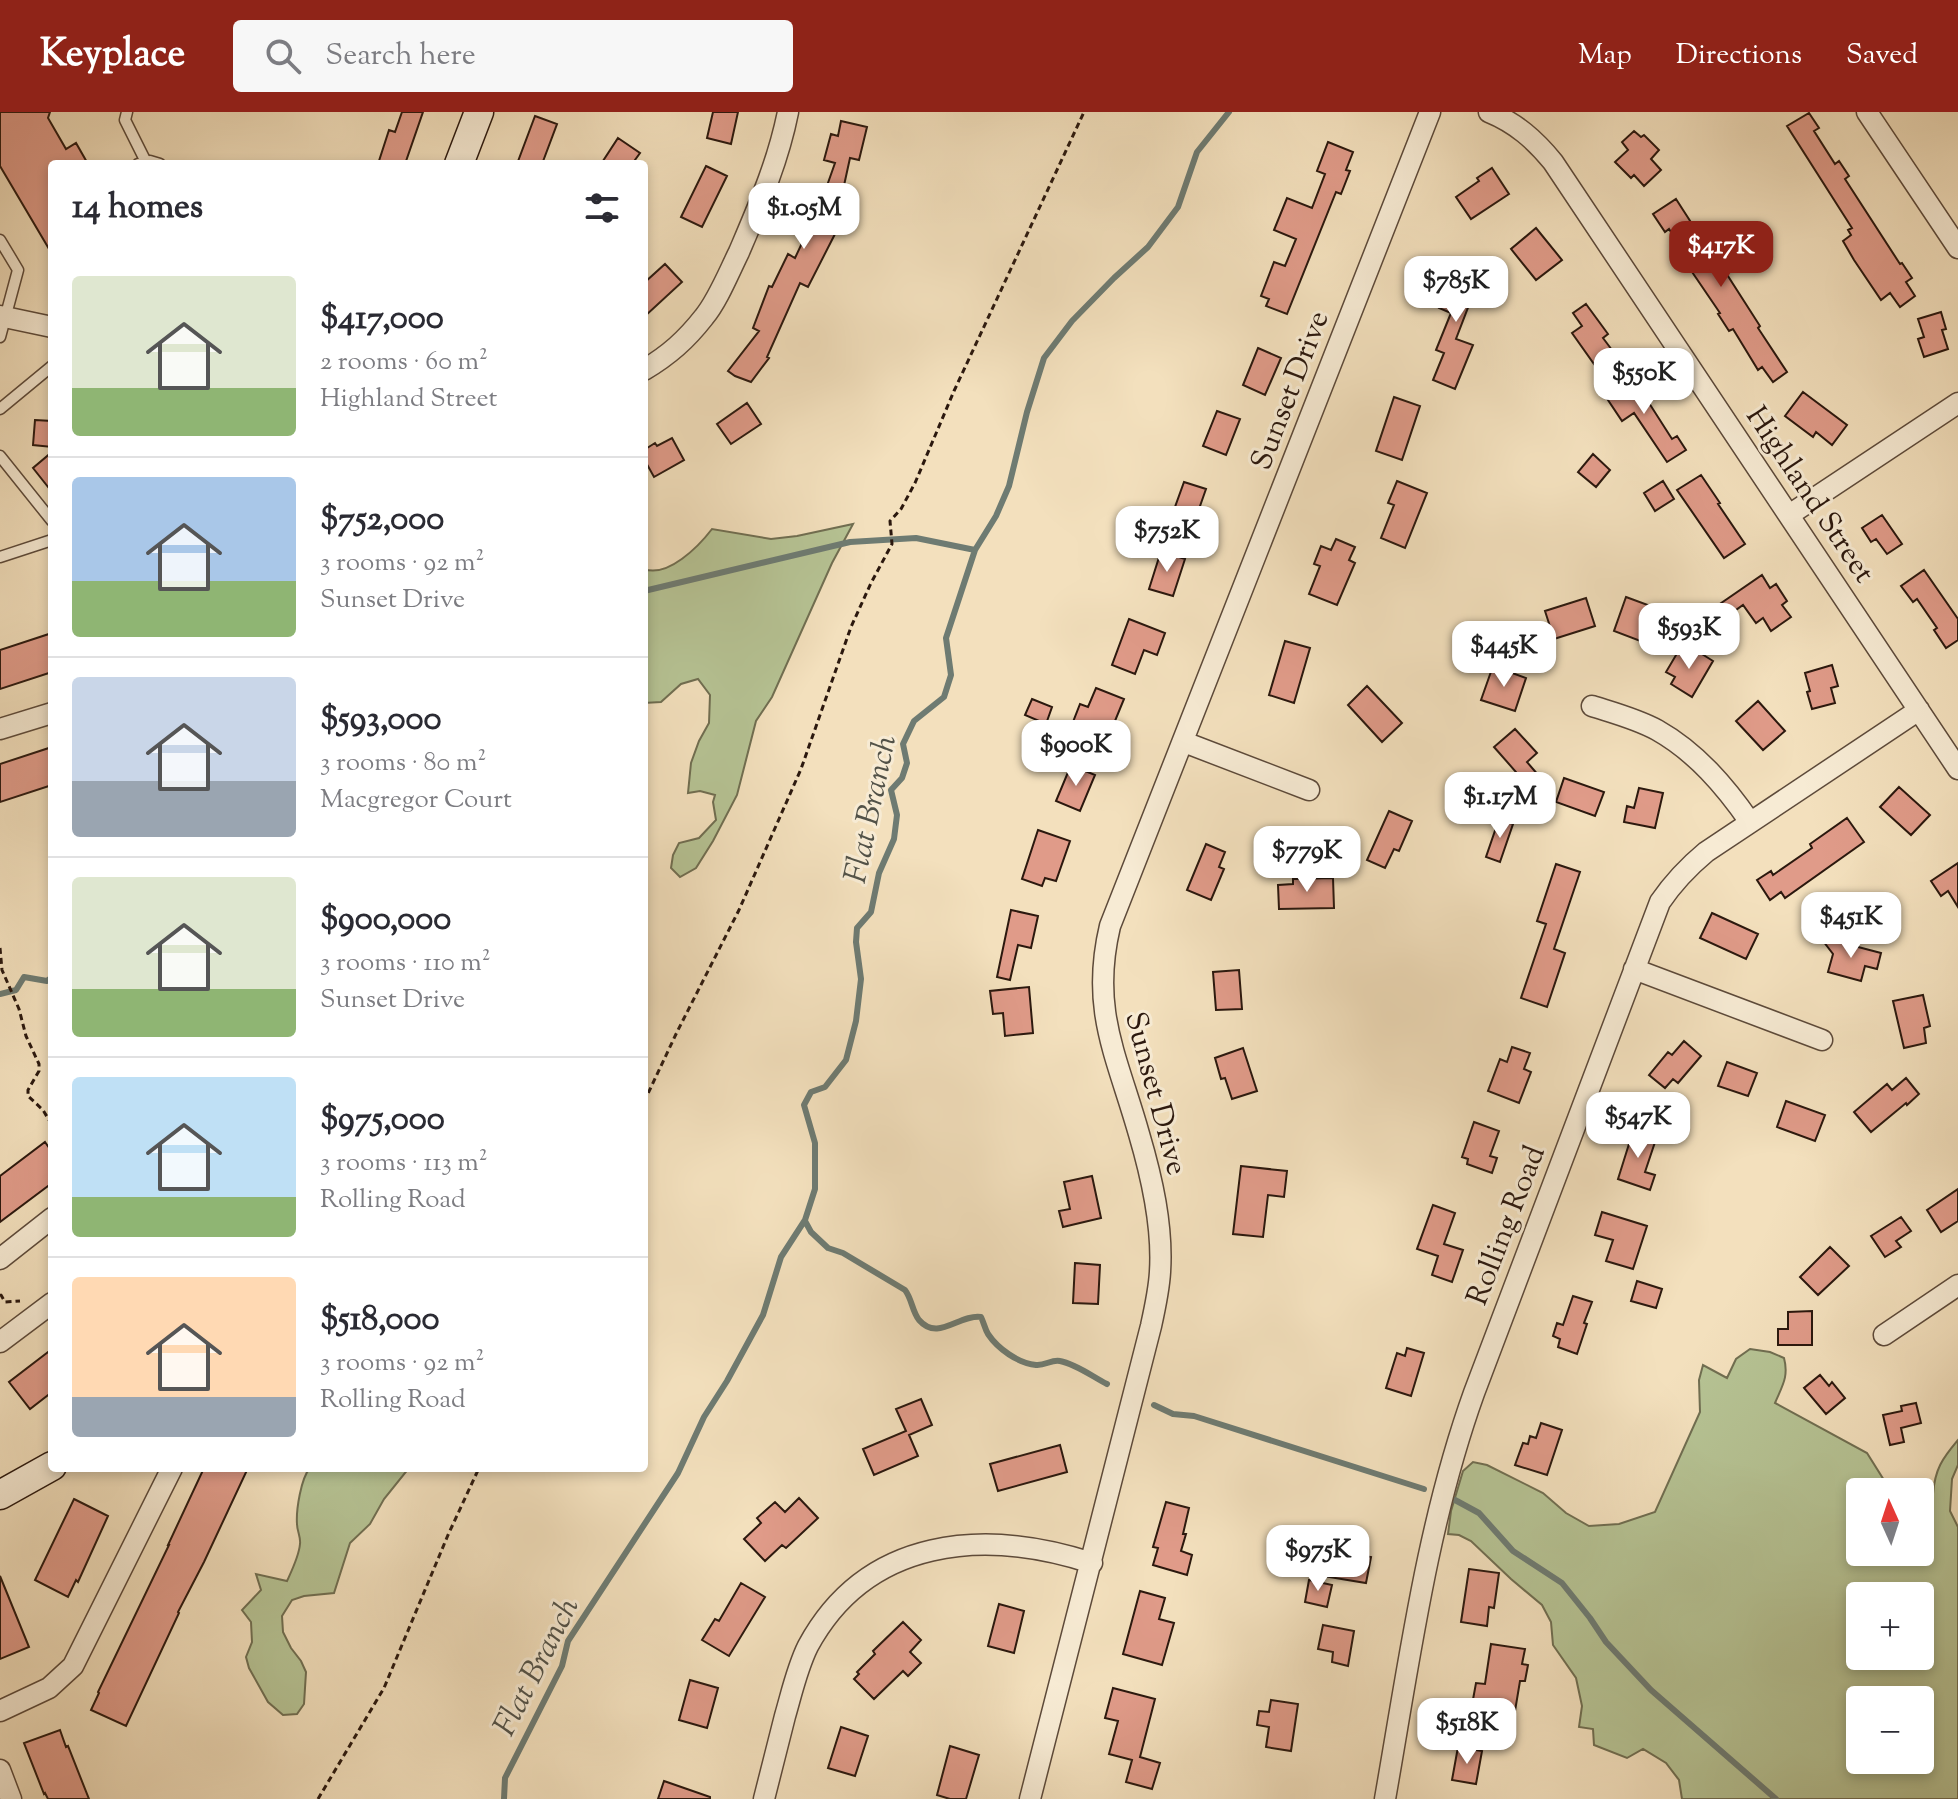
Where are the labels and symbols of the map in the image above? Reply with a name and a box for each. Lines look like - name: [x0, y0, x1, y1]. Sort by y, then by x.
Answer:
- pin: $1.05M: [739, 183, 869, 251]
- pin: $417K: [1665, 221, 1777, 289]
- pin: $785K: [1400, 256, 1512, 324]
- street label: Sunset Drive: [1241, 305, 1341, 477]
- pin: $550K: [1588, 348, 1700, 416]
- street label: Highland Street: [1734, 398, 1884, 592]
- pin: $752K: [1111, 506, 1223, 574]
- pin: $593K: [1633, 603, 1745, 671]
- pin: $445K: [1448, 621, 1560, 689]
- pin: $900K: [1020, 720, 1132, 788]
- water label: Flat Branch: [834, 731, 910, 888]
- pin: $1.17M: [1435, 772, 1565, 840]
- pin: $779K: [1251, 826, 1363, 894]
- pin: $451K: [1795, 892, 1907, 960]
- street label: Sunset Drive: [1112, 1007, 1197, 1180]
- pin: $547K: [1582, 1092, 1694, 1160]
- street label: Rolling Road: [1457, 1140, 1558, 1312]
- north arrow: [1846, 1478, 1934, 1566]
- pin: $975K: [1262, 1525, 1374, 1593]
- water label: Flat Branch: [483, 1590, 592, 1745]
- pin: $518K: [1411, 1698, 1523, 1766]

